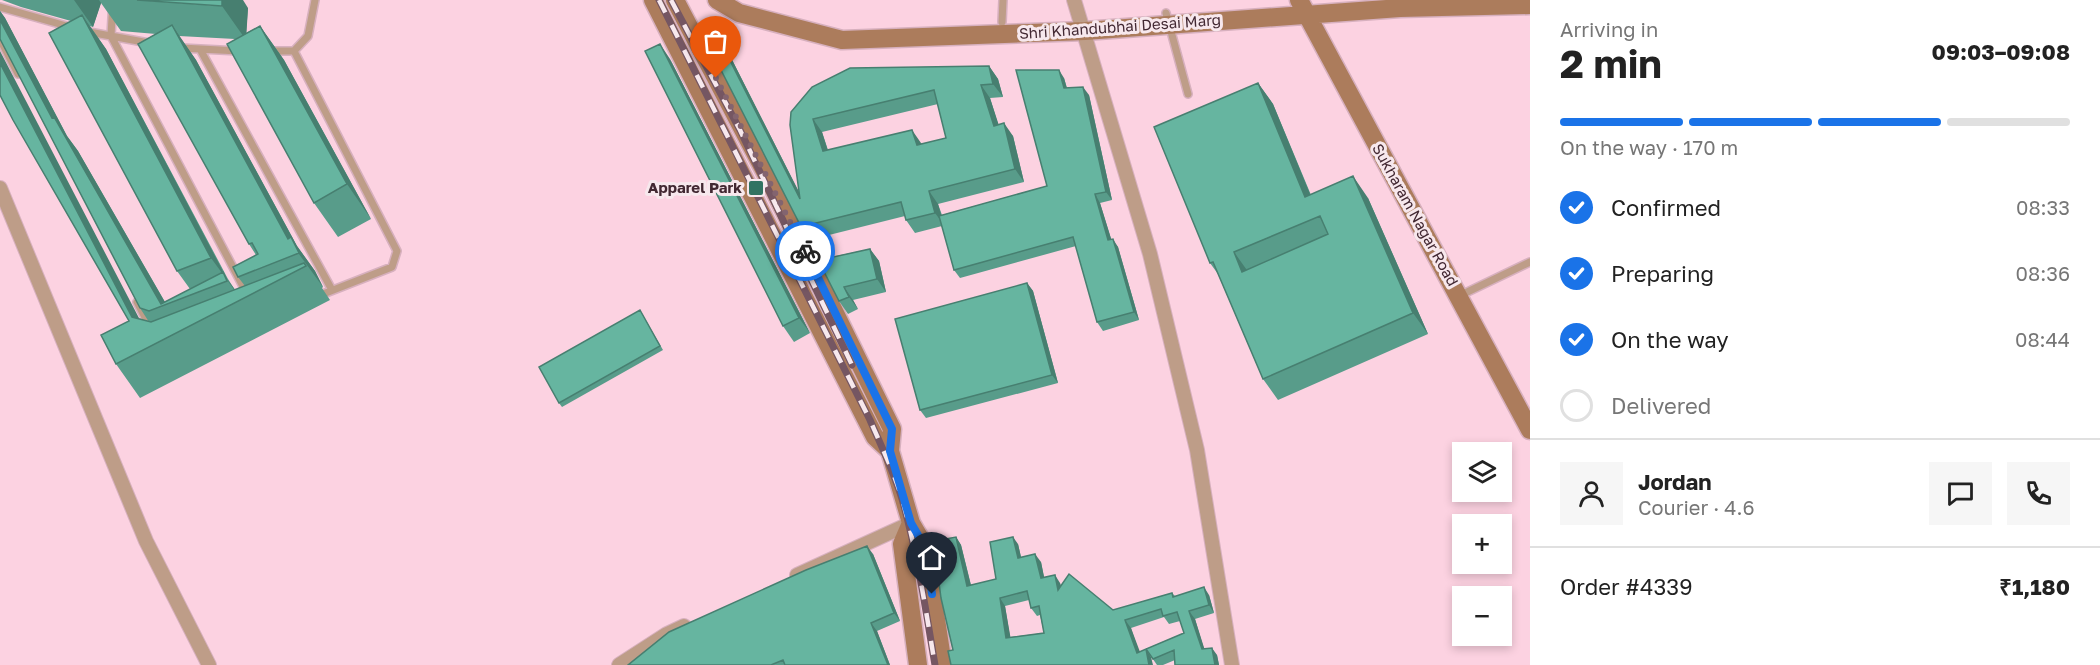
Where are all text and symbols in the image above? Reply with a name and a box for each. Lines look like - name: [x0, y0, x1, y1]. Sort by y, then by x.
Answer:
- street label: Shri Khandubhai Desai Marg: [1018, 10, 1222, 42]
- pin: [690, 16, 741, 78]
- text: Arriving in: [1560, 17, 1658, 41]
- icon: bag: [699, 25, 732, 58]
- text: 09:03–09:08: [1932, 38, 2070, 65]
- text: 2 min: [1560, 40, 1662, 87]
- text: On the way · 170 m: [1560, 135, 1738, 159]
- street label: Sukharam Nagar Road: [1369, 140, 1463, 289]
- place label: Apparel Park: [648, 178, 742, 196]
- marker: Apparel Park: [747, 179, 765, 197]
- icon: check: [1560, 191, 1593, 224]
- text: Confirmed: [1611, 194, 1721, 221]
- text: 08:33: [2016, 195, 2070, 219]
- courier: [775, 221, 835, 281]
- icon: bike: [789, 235, 822, 268]
- icon: check: [1560, 257, 1593, 290]
- text: Preparing: [1611, 260, 1714, 287]
- text: 08:36: [2016, 261, 2070, 285]
- icon: check: [1560, 323, 1593, 356]
- text: On the way: [1611, 326, 1729, 353]
- text: 08:44: [2015, 327, 2070, 351]
- text: Delivered: [1611, 392, 1711, 419]
- map controls: [1452, 442, 1512, 646]
- button: layers: [1452, 442, 1512, 502]
- button: person: [1560, 462, 1623, 525]
- button: chat: [1929, 462, 1992, 525]
- button: phone: [2007, 462, 2070, 525]
- text: Jordan: [1638, 468, 1712, 495]
- text: Courier · 4.6: [1638, 495, 1755, 519]
- button: +: [1452, 514, 1512, 574]
- pin: [906, 532, 957, 594]
- icon: home: [915, 541, 948, 574]
- text: Order #4339: [1560, 573, 1692, 600]
- text: ₹1,180: [1999, 573, 2070, 600]
- button: −: [1452, 586, 1512, 646]

